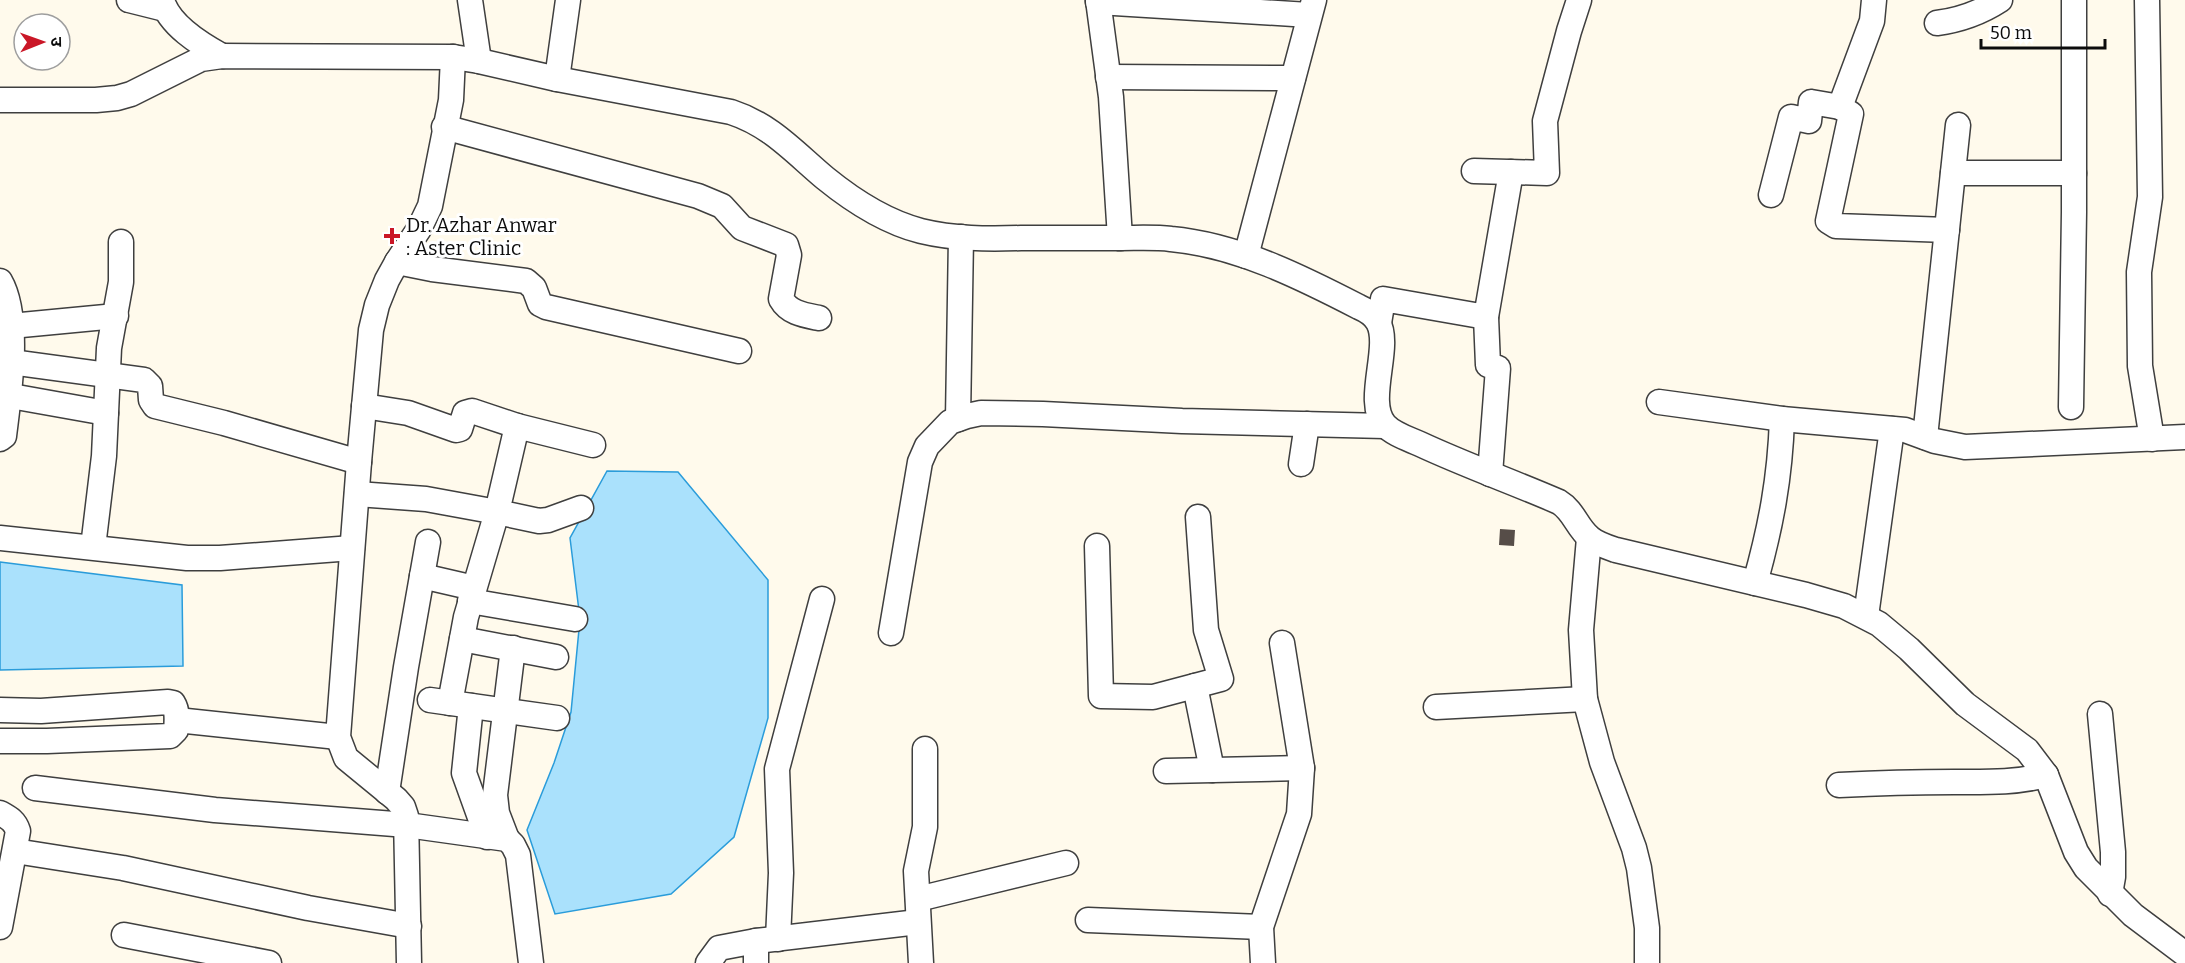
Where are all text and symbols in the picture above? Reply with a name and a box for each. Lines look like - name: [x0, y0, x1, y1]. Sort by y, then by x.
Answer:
- north arrow: [12, 12, 72, 72]
- scale bar: [1981, 12, 2106, 50]
- text: 50 m: [1990, 22, 2032, 44]
- text: उ: [47, 37, 66, 47]
- place label: Dr. Azhar Anwar : Aster Clinic: [406, 213, 557, 260]
- marker: Dr. Azhar Anwar : Aster Clinic: [383, 227, 401, 245]

